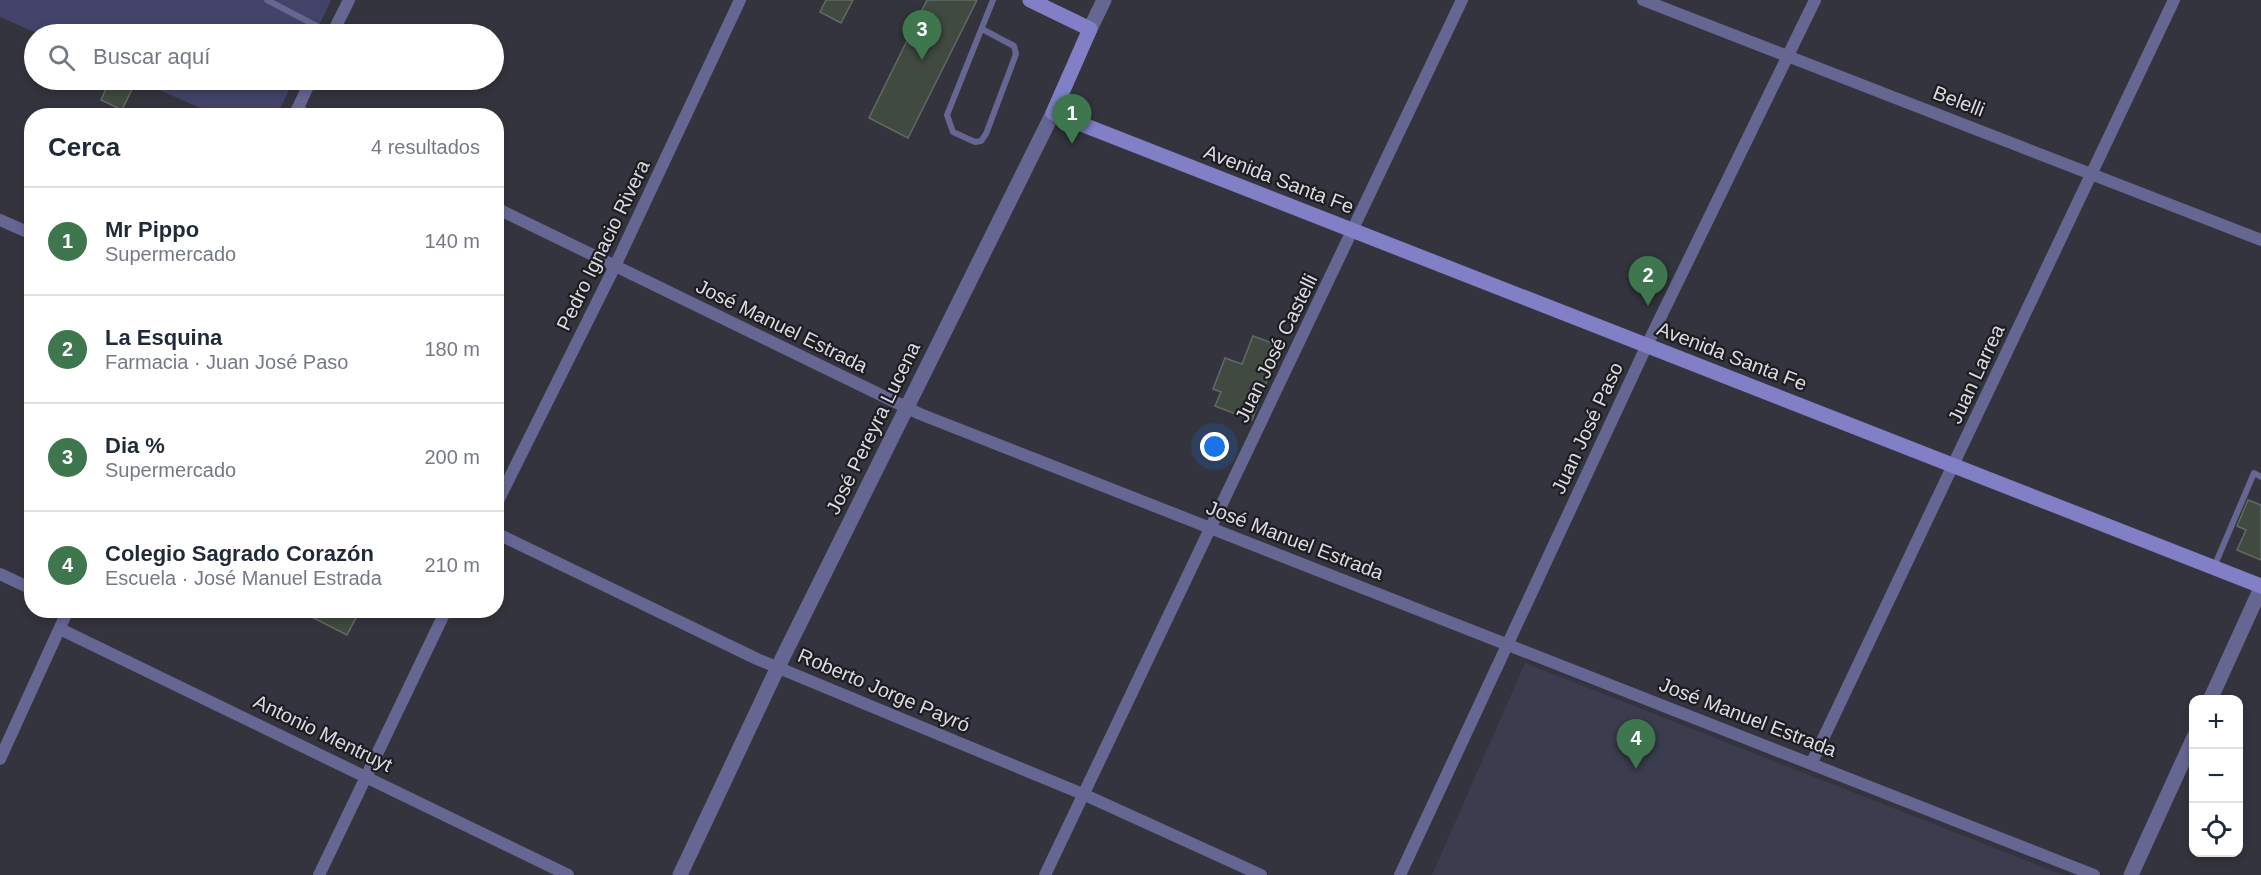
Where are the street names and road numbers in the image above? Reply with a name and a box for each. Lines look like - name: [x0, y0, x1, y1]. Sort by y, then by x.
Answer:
- street label: Belelli: [1930, 81, 1988, 121]
- street label: Avenida Santa Fe: [1201, 140, 1357, 218]
- street label: Pedro Ignacio Rivera: [552, 155, 654, 334]
- street label: Juan José Castelli: [1231, 270, 1321, 426]
- street label: José Manuel Estrada: [693, 275, 872, 377]
- street label: Avenida Santa Fe: [1654, 317, 1810, 395]
- street label: Juan Larrea: [1943, 320, 2009, 427]
- street label: José Pereyra Lucena: [822, 337, 925, 518]
- street label: Juan José Paso: [1547, 359, 1627, 497]
- street label: José Manuel Estrada: [1203, 496, 1387, 584]
- street label: Roberto Jorge Payró: [795, 644, 973, 736]
- street label: José Manuel Estrada: [1656, 673, 1840, 761]
- street label: Antonio Mentruyt: [250, 690, 396, 776]

